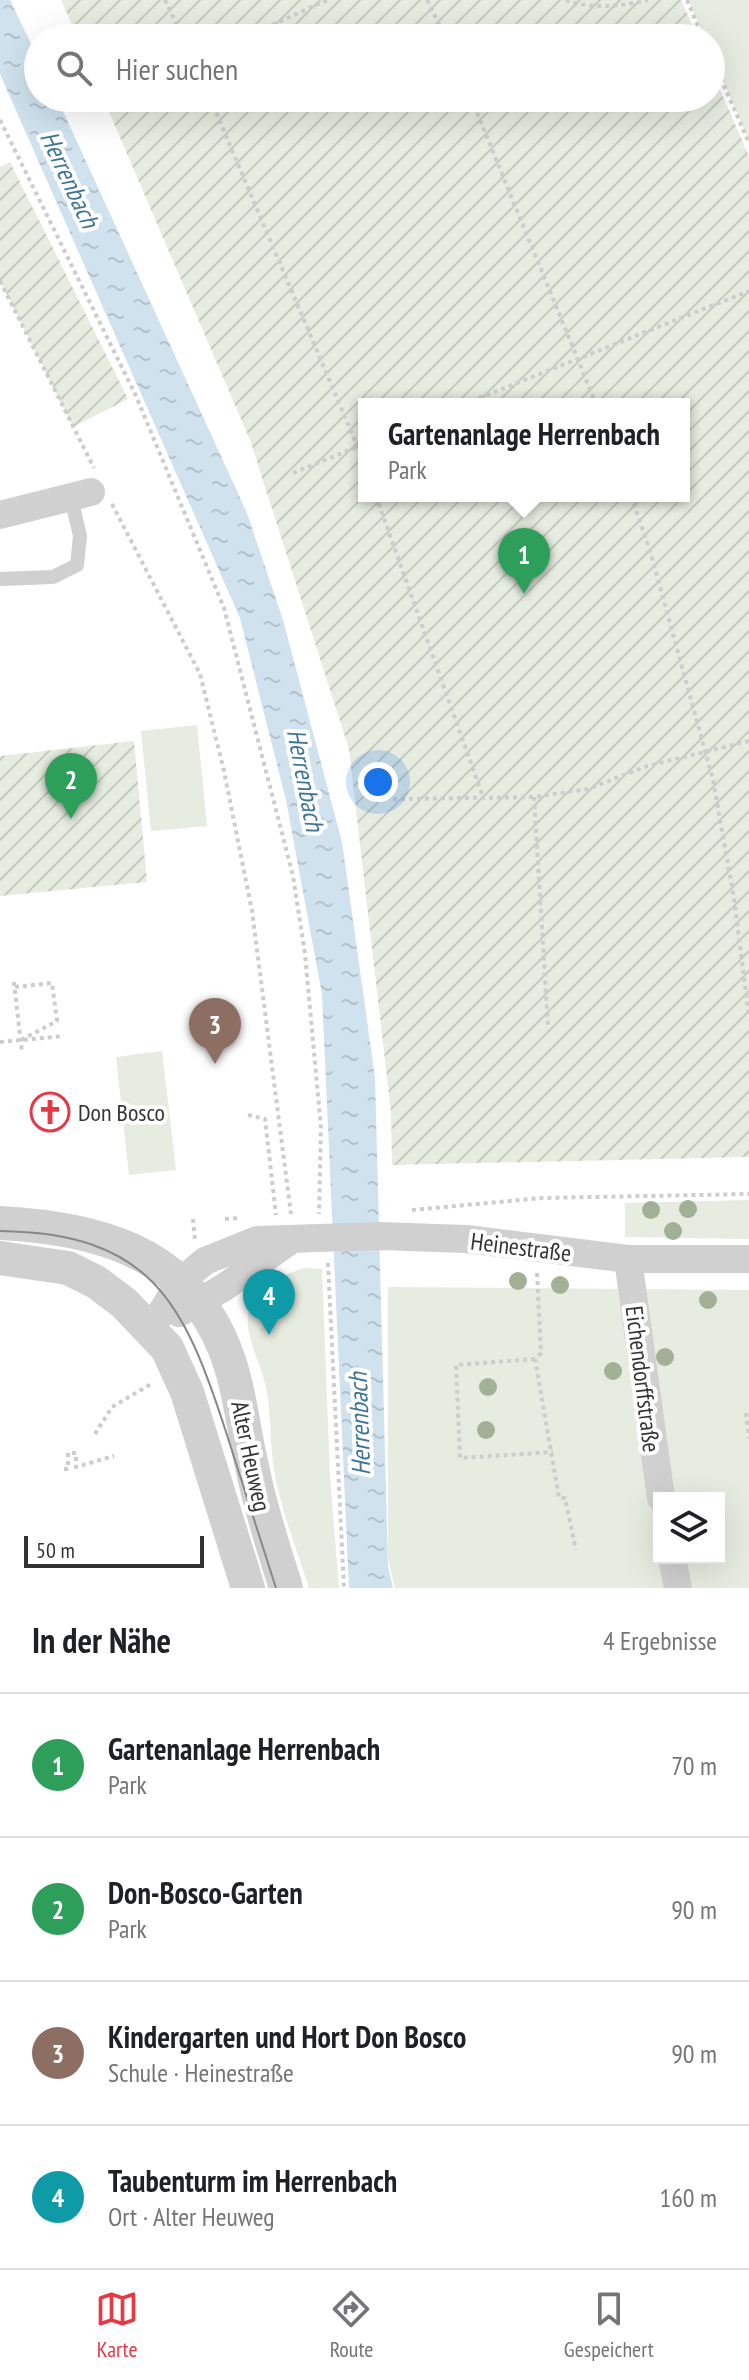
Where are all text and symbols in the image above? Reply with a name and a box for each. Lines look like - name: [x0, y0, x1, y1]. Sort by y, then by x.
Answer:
- search box: [24, 24, 725, 112]
- icon: search: [52, 46, 96, 90]
- text: Hier suchen: [116, 49, 238, 88]
- water label: Herrenbach: [33, 125, 107, 234]
- popup: [358, 398, 690, 502]
- text: Gartenanlage Herrenbach: [388, 414, 660, 453]
- text: Park: [388, 453, 427, 486]
- pin: 1: [498, 528, 550, 594]
- water label: Herrenbach: [280, 726, 332, 835]
- pin: 2: [45, 753, 97, 819]
- your location: [358, 762, 398, 802]
- pin: 3: [189, 998, 241, 1064]
- church icon: Don Bosco: [29, 1091, 71, 1133]
- place label: Don Bosco: [78, 1097, 165, 1128]
- street label: Heinestraße: [469, 1225, 573, 1269]
- pin: 4: [243, 1269, 295, 1335]
- street label: Eichendorffstraße: [619, 1304, 667, 1454]
- water label: Herrenbach: [341, 1370, 377, 1476]
- street label: Alter Heuweg: [224, 1398, 278, 1514]
- map controls: [653, 1492, 725, 1564]
- button: layers: [653, 1492, 725, 1564]
- scale bar: [24, 1532, 204, 1568]
- text: 50 m: [36, 1536, 75, 1564]
- text: In der Nähe: [32, 1618, 171, 1662]
- text: 4 Ergebnisse: [603, 1624, 717, 1657]
- text: Gartenanlage Herrenbach: [108, 1729, 380, 1768]
- text: 1: [52, 1749, 64, 1782]
- text: 70 m: [671, 1749, 717, 1782]
- text: Park: [108, 1768, 147, 1801]
- text: Don-Bosco-Garten: [108, 1873, 303, 1912]
- text: 2: [52, 1893, 64, 1926]
- text: 90 m: [671, 1893, 717, 1926]
- text: Park: [108, 1912, 147, 1945]
- text: Kindergarten und Hort Don Bosco: [108, 2017, 466, 2056]
- text: 3: [52, 2037, 64, 2070]
- text: 90 m: [671, 2037, 717, 2070]
- text: Schule · Heinestraße: [108, 2056, 294, 2089]
- text: Taubenturm im Herrenbach: [108, 2161, 397, 2200]
- text: 4: [52, 2181, 64, 2214]
- text: 160 m: [659, 2181, 717, 2214]
- text: Ort · Alter Heuweg: [108, 2200, 275, 2233]
- tab: Karte: [95, 2287, 139, 2363]
- tab: Route: [329, 2287, 373, 2363]
- tab: Gespeichert: [564, 2287, 654, 2363]

